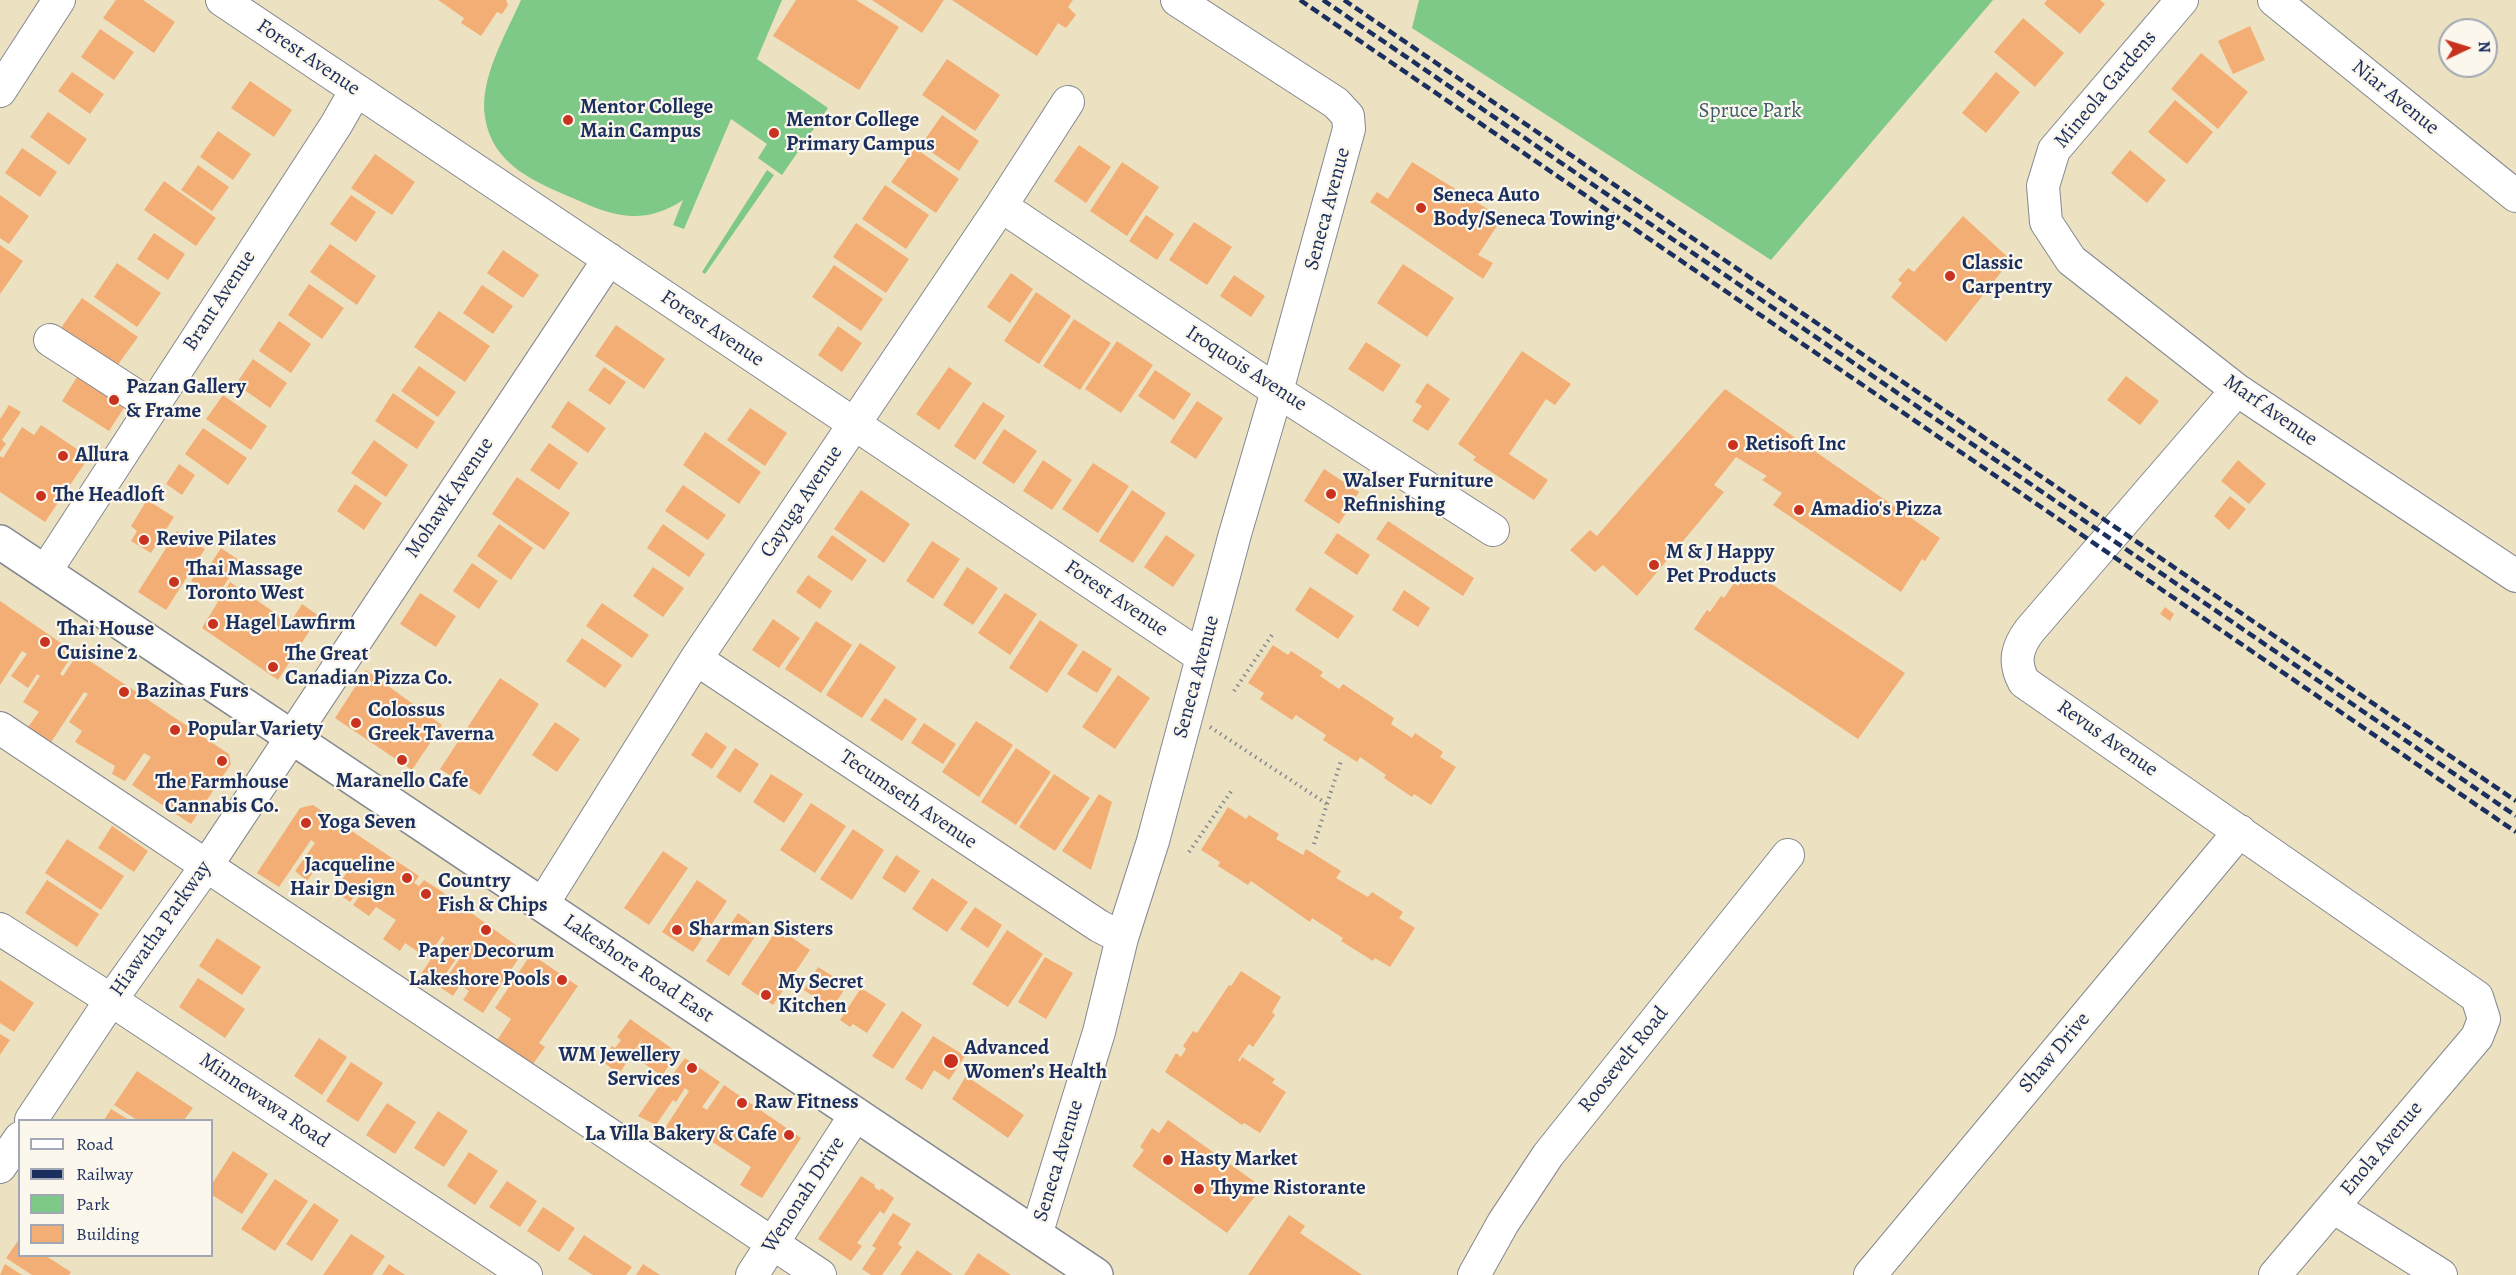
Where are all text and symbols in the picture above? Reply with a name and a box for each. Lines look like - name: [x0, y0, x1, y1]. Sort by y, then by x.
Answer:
- street label: Forest Avenue: [251, 14, 365, 102]
- north arrow: [2438, 18, 2498, 78]
- street label: Mineola Gardens: [2049, 26, 2163, 154]
- text: N: [2473, 40, 2495, 53]
- street label: Niar Avenue: [2346, 55, 2444, 141]
- place label: Mentor College Main Campus: [580, 95, 713, 145]
- park label: Spruce Park: [1698, 99, 1802, 125]
- place label: Mentor College Primary Campus: [786, 108, 935, 158]
- marker: Mentor College Main Campus: [561, 113, 575, 127]
- marker: Mentor College Primary Campus: [767, 126, 781, 140]
- street label: Seneca Avenue: [1299, 145, 1357, 273]
- place label: Seneca Auto Body/Seneca Towing: [1433, 183, 1615, 233]
- marker: Seneca Auto Body/Seneca Towing: [1414, 201, 1428, 215]
- street label: Brant Avenue: [178, 246, 262, 356]
- place label: Classic Carpentry: [1962, 251, 2052, 301]
- marker: Classic Carpentry: [1943, 269, 1957, 283]
- street label: Forest Avenue: [655, 285, 769, 373]
- street label: Iroquois Avenue: [1181, 320, 1311, 418]
- street label: Marf Avenue: [2218, 369, 2322, 453]
- place label: Pazan Gallery & Frame: [126, 375, 246, 425]
- marker: Pazan Gallery & Frame: [107, 393, 121, 407]
- place label: Retisoft Inc: [1745, 432, 1846, 458]
- street label: Mohawk Avenue: [400, 433, 500, 563]
- marker: Retisoft Inc: [1726, 438, 1740, 452]
- street label: Cayuga Avenue: [755, 441, 849, 563]
- place label: Allura: [75, 443, 129, 469]
- marker: Allura: [56, 449, 70, 463]
- place label: Walser Furniture Refinishing: [1343, 469, 1493, 519]
- place label: The Headloft: [53, 483, 165, 509]
- marker: Walser Furniture Refinishing: [1324, 487, 1338, 501]
- marker: The Headloft: [34, 489, 48, 503]
- place label: Amadio's Pizza: [1811, 497, 1942, 523]
- marker: Amadio's Pizza: [1792, 503, 1806, 517]
- place label: Revive Pilates: [156, 527, 276, 553]
- marker: Revive Pilates: [137, 533, 151, 547]
- place label: M & J Happy Pet Products: [1666, 540, 1776, 590]
- street label: Forest Avenue: [1059, 555, 1173, 643]
- place label: Thai Massage Toronto West: [186, 557, 304, 607]
- marker: M & J Happy Pet Products: [1647, 558, 1661, 572]
- marker: Thai Massage Toronto West: [167, 575, 181, 589]
- place label: Hagel Lawfirm: [225, 611, 356, 637]
- street label: Seneca Avenue: [1168, 613, 1226, 741]
- place label: Thai House Cuisine 2: [57, 617, 154, 667]
- marker: Hagel Lawfirm: [206, 617, 220, 631]
- marker: Thai House Cuisine 2: [38, 635, 52, 649]
- place label: The Great Canadian Pizza Co.: [285, 642, 453, 692]
- marker: The Great Canadian Pizza Co.: [266, 660, 280, 674]
- place label: Bazinas Furs: [136, 679, 249, 705]
- marker: Bazinas Furs: [117, 685, 131, 699]
- street label: Revus Avenue: [2052, 695, 2162, 783]
- place label: Colossus Greek Taverna: [368, 698, 494, 748]
- marker: Colossus Greek Taverna: [349, 716, 363, 730]
- place label: Popular Variety: [187, 717, 323, 743]
- marker: Popular Variety: [168, 723, 182, 737]
- street label: Tecumseth Avenue: [835, 745, 981, 855]
- marker: Maranello Cafe: [395, 753, 409, 767]
- marker: The Farmhouse Cannabis Co.: [215, 754, 229, 768]
- place label: Maranello Cafe: [336, 769, 468, 795]
- place label: The Farmhouse Cannabis Co.: [155, 770, 289, 820]
- place label: Yoga Seven: [318, 810, 416, 836]
- marker: Yoga Seven: [299, 816, 313, 830]
- place label: Jacqueline Hair Design: [290, 853, 395, 903]
- street label: Hiawatha Parkway: [105, 856, 217, 1002]
- place label: Country Fish & Chips: [438, 869, 548, 919]
- marker: Jacqueline Hair Design: [400, 871, 414, 885]
- marker: Country Fish & Chips: [419, 887, 433, 901]
- street label: Lakeshore Road East: [558, 909, 718, 1029]
- place label: Sharman Sisters: [689, 917, 833, 943]
- marker: Paper Decorum: [479, 923, 493, 937]
- marker: Sharman Sisters: [670, 923, 684, 937]
- place label: Paper Decorum: [418, 939, 554, 965]
- place label: Lakeshore Pools: [409, 967, 550, 993]
- place label: My Secret Kitchen: [778, 970, 864, 1020]
- marker: Lakeshore Pools: [555, 973, 569, 987]
- marker: My Secret Kitchen: [759, 988, 773, 1002]
- street label: Roosevelt Road: [1574, 1002, 1674, 1118]
- street label: Shaw Drive: [2014, 1008, 2096, 1098]
- place label: Advanced Women’s Health: [964, 1036, 1107, 1086]
- place label: WM Jewellery Services: [558, 1043, 680, 1093]
- street label: Minnewawa Road: [194, 1048, 334, 1154]
- marker: Advanced Women’s Health: [942, 1052, 960, 1070]
- marker: WM Jewellery Services: [685, 1061, 699, 1075]
- place label: Raw Fitness: [754, 1090, 859, 1116]
- marker: Raw Fitness: [735, 1096, 749, 1110]
- street label: Seneca Avenue: [1029, 1097, 1089, 1225]
- street label: Enola Avenue: [2335, 1097, 2429, 1201]
- legend: [18, 1119, 213, 1257]
- place label: La Villa Bakery & Cafe: [585, 1122, 777, 1148]
- marker: La Villa Bakery & Cafe: [782, 1128, 796, 1142]
- text: Road: [76, 1132, 113, 1156]
- street label: Wenonah Drive: [757, 1132, 851, 1258]
- place label: Hasty Market: [1180, 1147, 1298, 1173]
- marker: Hasty Market: [1161, 1153, 1175, 1167]
- text: Railway: [76, 1162, 133, 1186]
- place label: Thyme Ristorante: [1211, 1176, 1366, 1202]
- marker: Thyme Ristorante: [1192, 1182, 1206, 1196]
- text: Park: [76, 1192, 110, 1216]
- text: Building: [76, 1222, 140, 1246]

